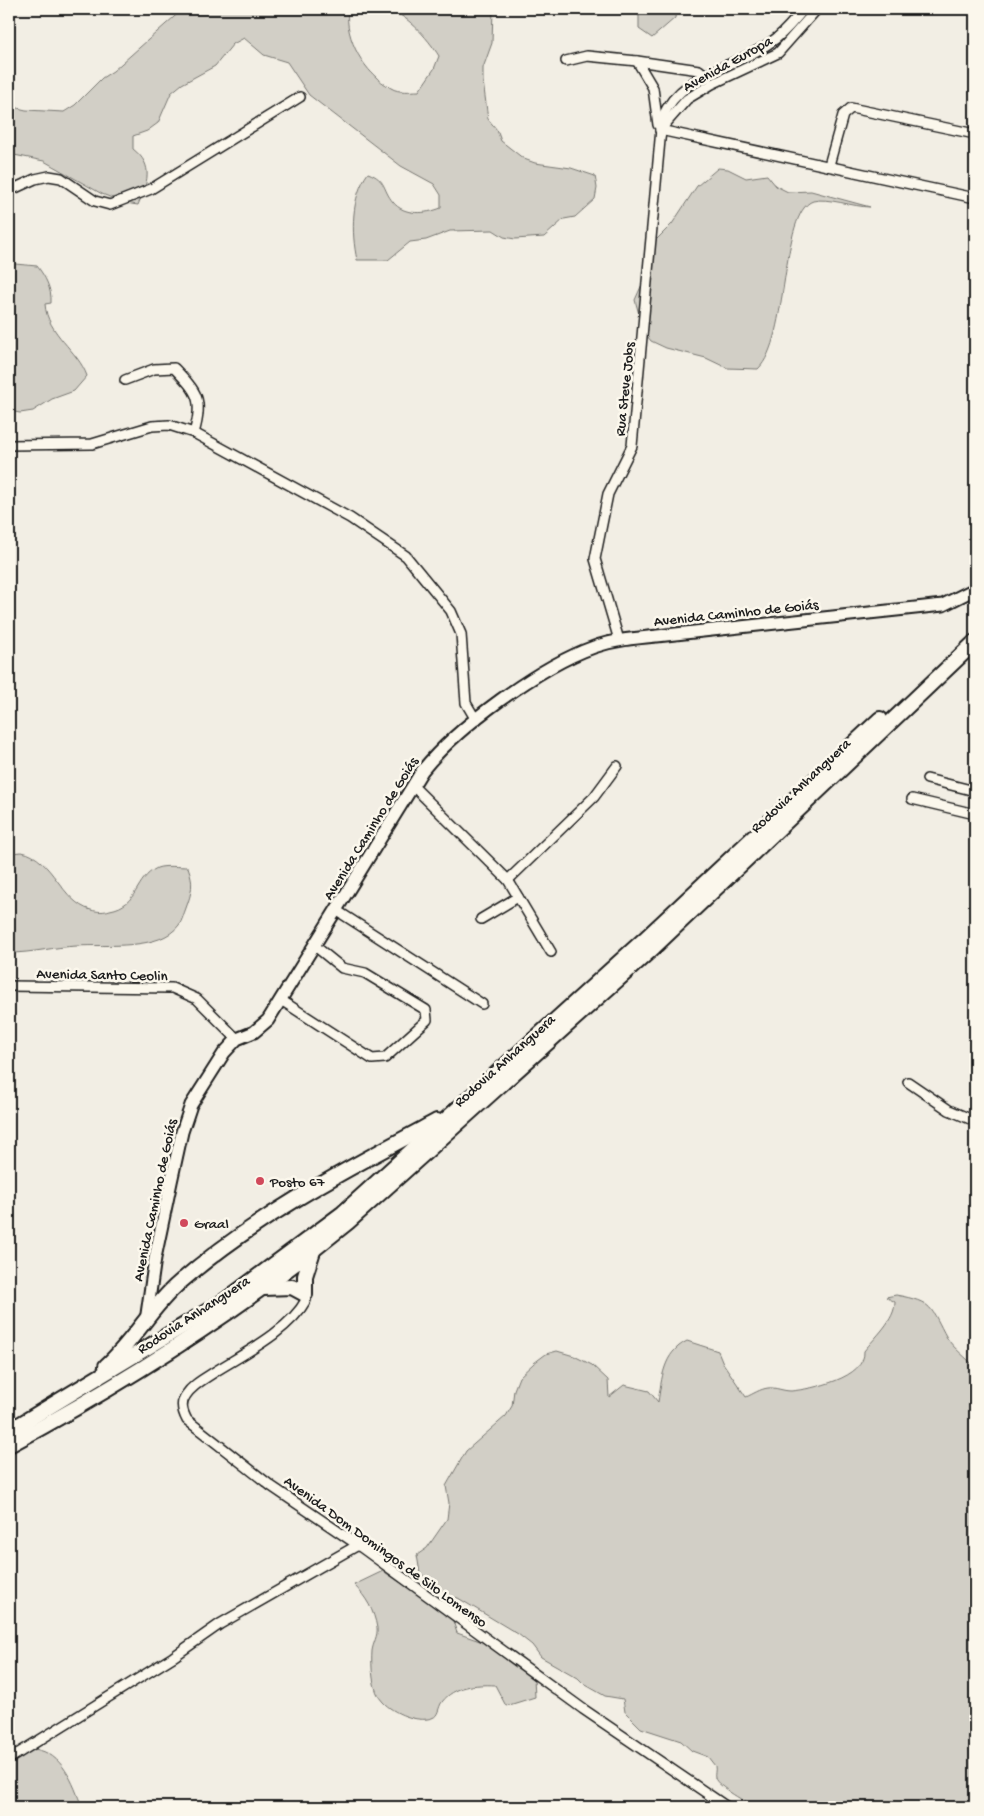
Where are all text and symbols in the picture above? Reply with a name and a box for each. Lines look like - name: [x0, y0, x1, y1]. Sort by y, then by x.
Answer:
- street label: Avenida Europa: [680, 32, 776, 97]
- street label: Rua Steve Jobs: [612, 341, 640, 437]
- street label: Avenida Caminho de Goiás: [653, 596, 820, 632]
- street label: Rodovia Anhanguera: [748, 735, 856, 838]
- street label: Avenida Caminho de Goiás: [320, 754, 423, 904]
- street label: Avenida Santo Ceolin: [36, 966, 168, 986]
- street label: Rodovia Anhanguera: [451, 1011, 560, 1112]
- street label: Avenida Caminho de Goiás: [130, 1117, 182, 1283]
- place label: Posto 67: [269, 1174, 326, 1192]
- marker: Posto 67: [254, 1175, 266, 1187]
- place label: Graal: [194, 1216, 229, 1234]
- marker: Graal: [178, 1217, 190, 1229]
- street label: Rodovia Anhanguera: [135, 1272, 254, 1359]
- street label: Avenida Dom Domingos de Silo Lomenso: [280, 1473, 490, 1633]

